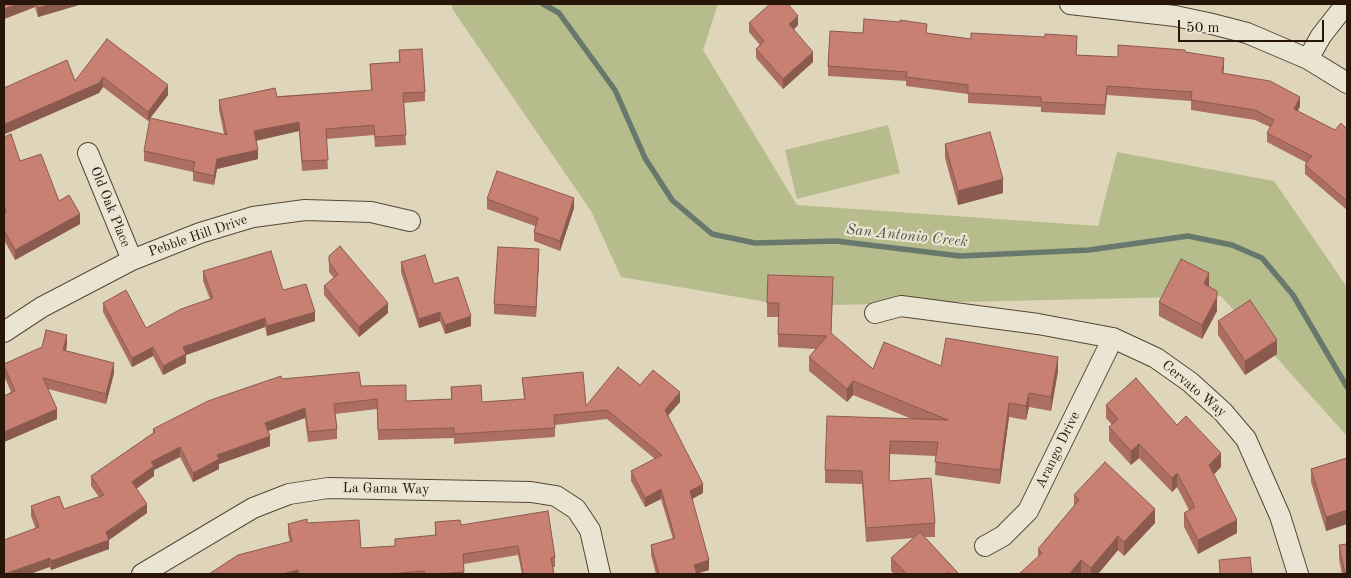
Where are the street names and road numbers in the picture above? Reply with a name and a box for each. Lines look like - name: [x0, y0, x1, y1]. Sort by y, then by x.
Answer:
- street label: Old Oak Place: [86, 164, 134, 250]
- street label: Pebble Hill Drive: [146, 211, 250, 261]
- street label: Cervato Way: [1158, 357, 1230, 421]
- street label: Arango Drive: [1032, 409, 1084, 491]
- street label: La Gama Way: [342, 480, 430, 498]

